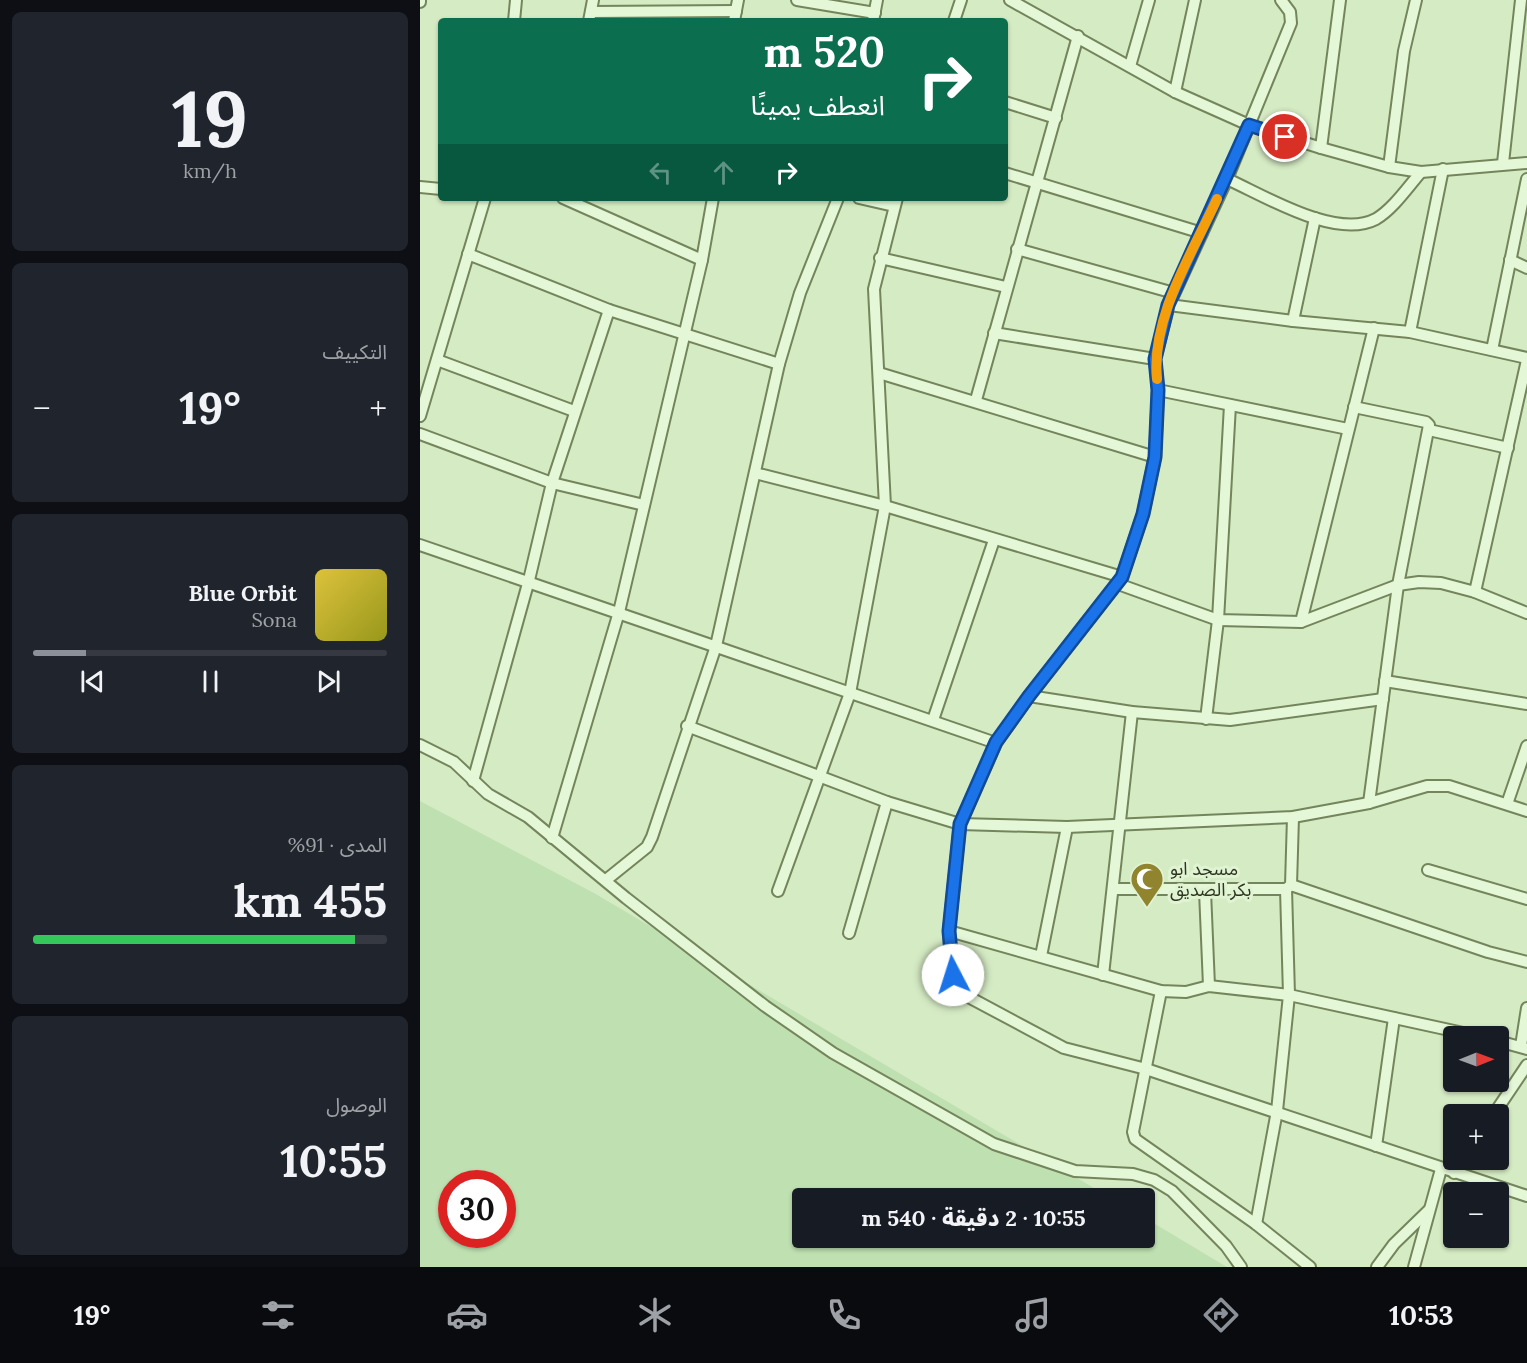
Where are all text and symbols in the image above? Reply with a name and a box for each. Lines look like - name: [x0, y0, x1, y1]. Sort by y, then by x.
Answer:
- text: 520 m: [764, 25, 885, 79]
- icon: right: [906, 42, 984, 120]
- text: 19: [172, 69, 248, 168]
- text: انعطف يمينًا: [750, 88, 885, 122]
- pin: [1259, 111, 1310, 162]
- icon: arrive: [1268, 120, 1301, 153]
- icon: left: [644, 156, 677, 189]
- icon: ahead: [707, 156, 740, 189]
- icon: right: [770, 156, 803, 189]
- text: km/h: [183, 158, 237, 183]
- text: التكييف: [323, 339, 387, 364]
- text: 19°: [179, 379, 241, 436]
- text: −: [33, 387, 51, 429]
- text: +: [369, 387, 387, 429]
- text: Blue Orbit: [189, 579, 297, 607]
- text: Sona: [252, 607, 297, 632]
- icon: previous: [76, 665, 109, 698]
- icon: pause: [194, 665, 227, 698]
- icon: next: [312, 665, 345, 698]
- text: المدى · 91%: [288, 832, 387, 857]
- place label: مسجد ابو بكر الصديق: [1170, 857, 1251, 901]
- mosque icon: مسجد ابو بكر الصديق: [1129, 861, 1165, 908]
- text: 455 km: [234, 872, 387, 929]
- position arrow: [921, 943, 985, 1007]
- north arrow: [1443, 1026, 1509, 1092]
- map controls: [1443, 1026, 1509, 1248]
- text: الوصول: [326, 1092, 387, 1117]
- button: +: [1443, 1104, 1509, 1170]
- text: 10:55: [280, 1132, 387, 1189]
- speed limit sign: 30: [438, 1170, 516, 1248]
- button: −: [1443, 1182, 1509, 1248]
- text: 10:55 · 2 دقيقة · 540 m: [861, 1204, 1086, 1232]
- icon: filters: [257, 1294, 299, 1336]
- icon: car: [446, 1294, 488, 1336]
- icon: climate: [634, 1294, 676, 1336]
- icon: phone: [823, 1294, 865, 1336]
- icon: music: [1012, 1294, 1054, 1336]
- icon: directions: [1200, 1294, 1242, 1336]
- text: 19°: [73, 1298, 110, 1332]
- text: 10:53: [1389, 1298, 1454, 1332]

